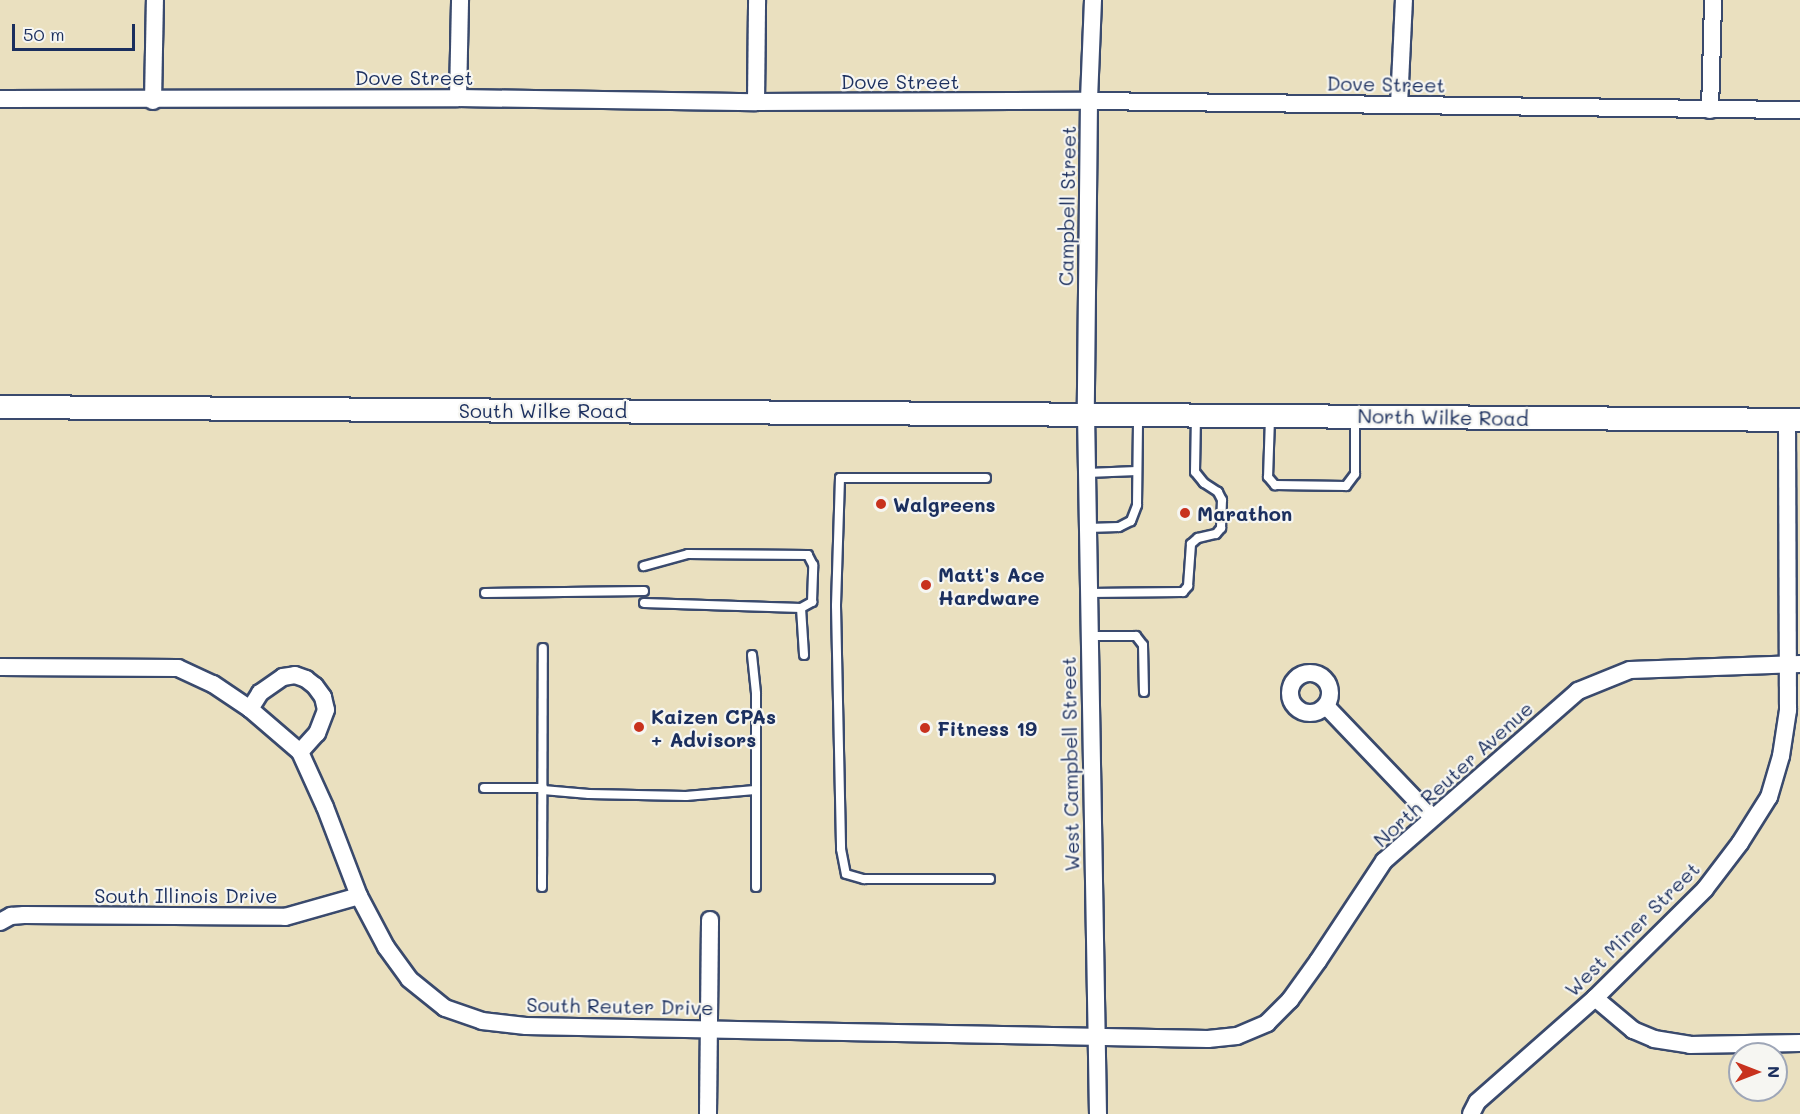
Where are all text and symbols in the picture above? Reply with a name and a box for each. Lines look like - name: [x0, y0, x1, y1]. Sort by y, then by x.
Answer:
- scale bar: [15, 12, 138, 50]
- text: 50 m: [23, 22, 65, 46]
- street label: Dove Street: [355, 65, 473, 89]
- street label: Dove Street: [841, 69, 959, 93]
- street label: Dove Street: [1326, 71, 1446, 97]
- street label: Campbell Street: [1054, 126, 1080, 286]
- street label: South Wilke Road: [459, 398, 627, 422]
- street label: North Wilke Road: [1357, 404, 1529, 430]
- place label: Walgreens: [893, 492, 995, 516]
- marker: Walgreens: [874, 497, 888, 511]
- place label: Marathon: [1197, 501, 1292, 525]
- marker: Marathon: [1178, 506, 1192, 520]
- place label: Matt's Ace Hardware: [938, 562, 1045, 609]
- marker: Matt's Ace Hardware: [919, 578, 933, 592]
- street label: West Campbell Street: [1056, 656, 1084, 872]
- street label: North Reuter Avenue: [1368, 696, 1538, 852]
- place label: Kaizen CPAs + Advisors: [651, 704, 776, 751]
- place label: Fitness 19: [937, 716, 1037, 740]
- marker: Kaizen CPAs + Advisors: [632, 720, 646, 734]
- marker: Fitness 19: [918, 721, 932, 735]
- street label: West Miner Street: [1560, 857, 1704, 1001]
- street label: South Illinois Drive: [94, 883, 278, 907]
- street label: South Reuter Drive: [526, 992, 714, 1020]
- north arrow: [1728, 1042, 1788, 1102]
- text: N: [1764, 1066, 1785, 1078]

